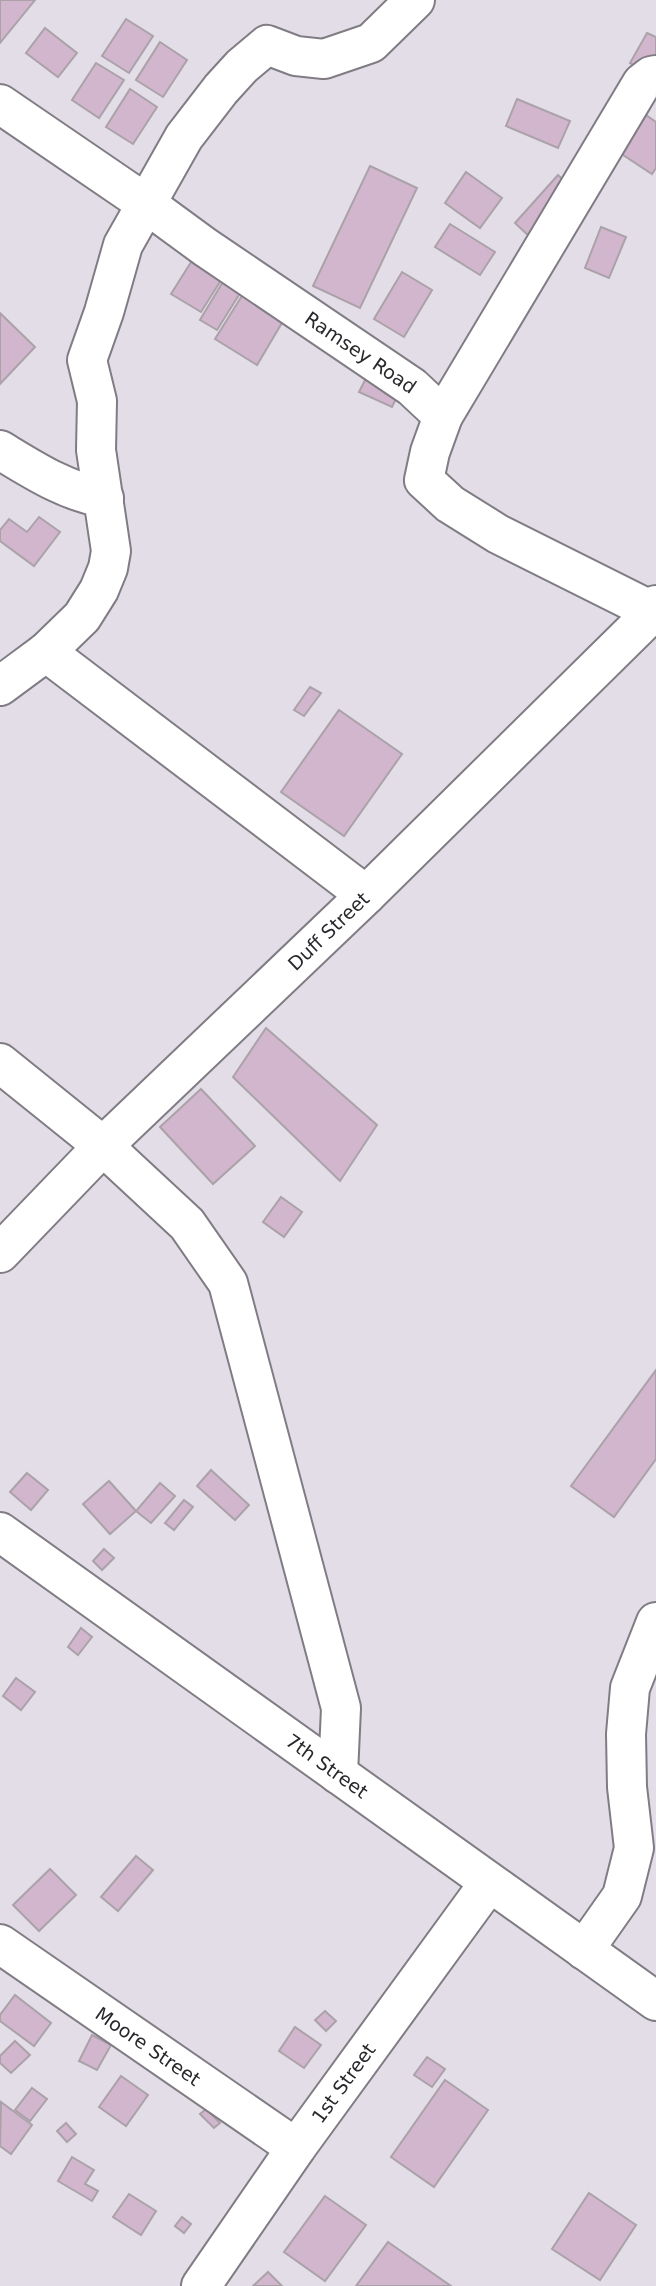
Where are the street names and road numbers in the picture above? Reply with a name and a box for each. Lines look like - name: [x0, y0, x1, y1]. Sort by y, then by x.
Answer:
- street label: Ramsey Road: [301, 307, 421, 398]
- street label: Duff Street: [283, 887, 373, 975]
- street label: 7th Street: [282, 1729, 372, 1802]
- street label: Moore Street: [91, 2002, 205, 2090]
- street label: 1st Street: [307, 2039, 380, 2127]

